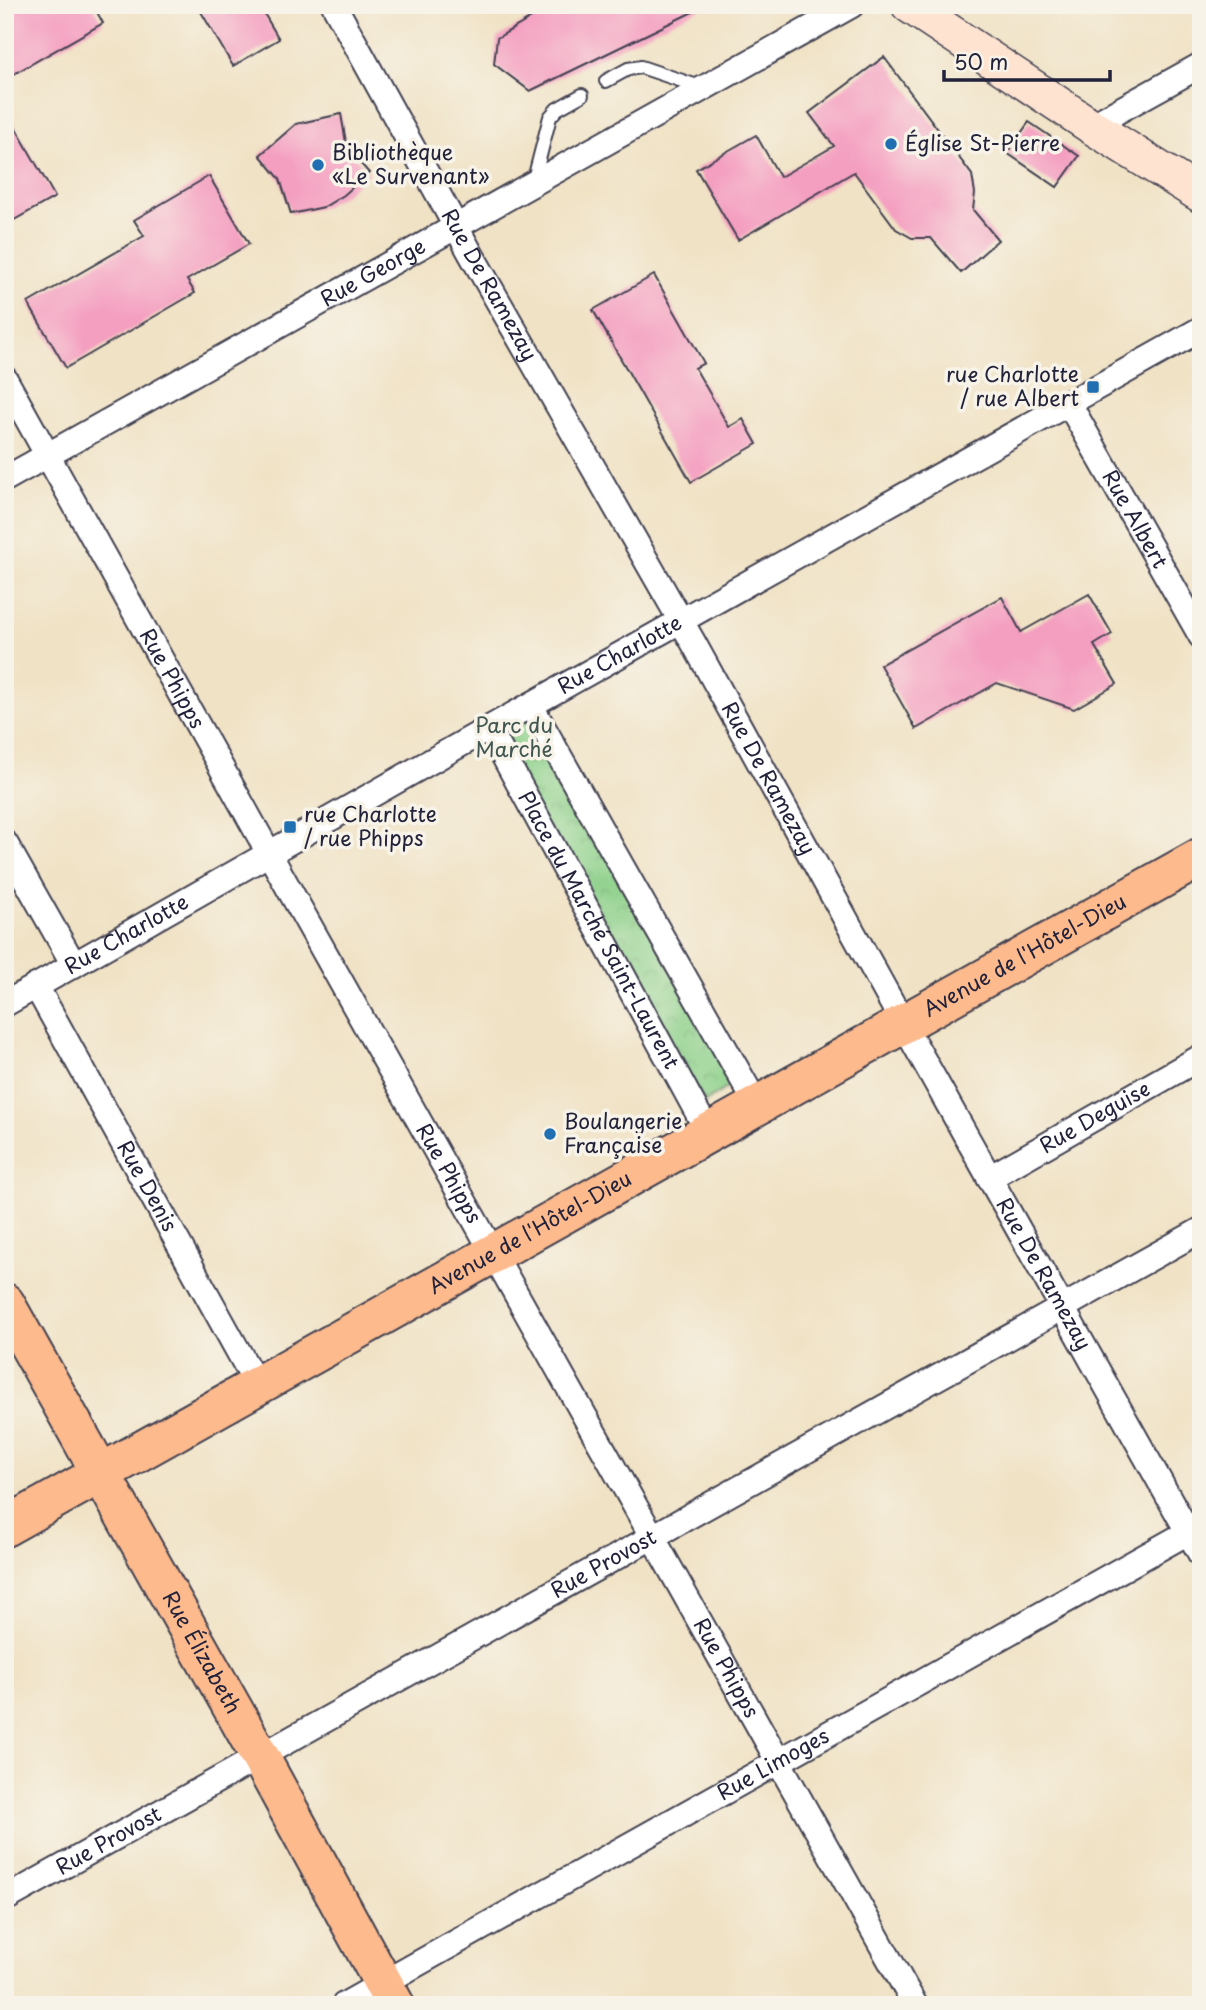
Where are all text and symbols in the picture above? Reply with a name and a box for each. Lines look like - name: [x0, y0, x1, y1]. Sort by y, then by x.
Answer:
- scale bar: [944, 38, 1110, 82]
- text: 50 m: [954, 45, 1008, 77]
- place label: Église St-Pierre: [905, 126, 1060, 158]
- place label: Bibliothèque «Le Survenant»: [332, 135, 490, 191]
- marker: Église St-Pierre: [883, 136, 899, 152]
- marker: Bibliothèque «Le Survenant»: [310, 157, 326, 173]
- street label: Rue De Ramezay: [435, 202, 547, 366]
- street label: Rue George: [314, 229, 431, 313]
- place label: rue Charlotte / rue Albert: [946, 357, 1079, 413]
- marker: rue Charlotte / rue Albert: [1085, 379, 1101, 395]
- street label: Rue Albert: [1096, 463, 1177, 574]
- street label: Rue Charlotte: [551, 605, 687, 701]
- street label: Rue Phipps: [133, 622, 214, 734]
- street label: Rue De Ramezay: [715, 695, 825, 860]
- park label: Parc du Marché: [475, 708, 553, 764]
- street label: Place du Marché Saint-Laurent: [511, 784, 689, 1074]
- place label: rue Charlotte / rue Phipps: [304, 797, 437, 853]
- marker: rue Charlotte / rue Phipps: [282, 819, 298, 835]
- street label: Avenue de l'Hôtel-Dieu: [916, 884, 1131, 1024]
- street label: Rue Charlotte: [58, 885, 194, 981]
- street label: Rue Deguise: [1033, 1072, 1155, 1160]
- place label: Boulangerie Française: [564, 1104, 682, 1160]
- street label: Rue Phipps: [409, 1117, 491, 1228]
- marker: Boulangerie Française: [542, 1126, 558, 1142]
- street label: Rue Denis: [110, 1134, 187, 1237]
- street label: Avenue de l'Hôtel-Dieu: [422, 1161, 637, 1301]
- street label: Rue De Ramezay: [990, 1191, 1101, 1355]
- street label: Rue Provost: [544, 1520, 661, 1605]
- street label: Rue Élizabeth: [156, 1584, 250, 1719]
- street label: Rue Phipps: [687, 1611, 769, 1723]
- street label: Rue Limoges: [710, 1719, 834, 1807]
- street label: Rue Provost: [49, 1797, 167, 1882]

